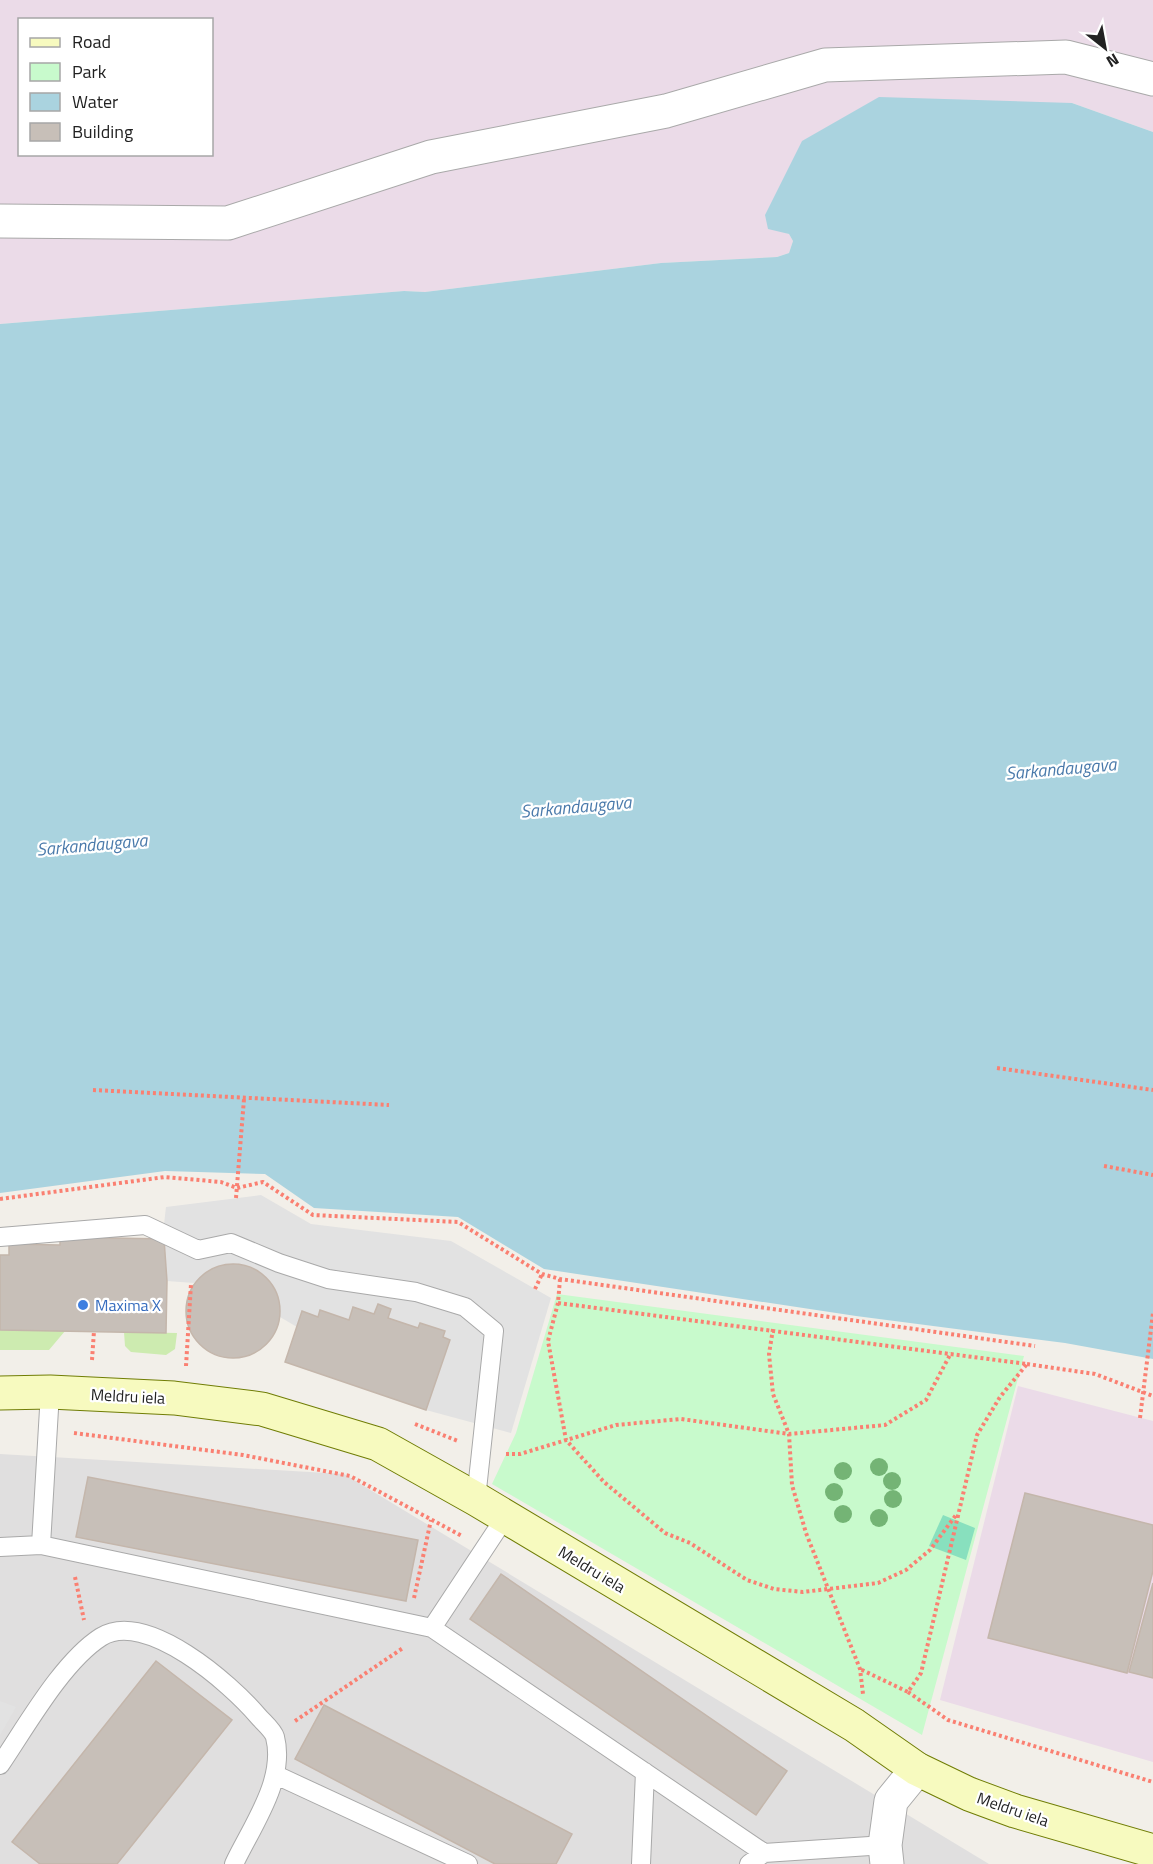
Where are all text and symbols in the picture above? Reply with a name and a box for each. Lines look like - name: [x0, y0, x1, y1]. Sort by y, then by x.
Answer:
- legend: [18, 18, 213, 156]
- north arrow: [1075, 18, 1135, 78]
- text: Road: [72, 28, 111, 55]
- text: N: [1102, 48, 1124, 74]
- text: Park: [72, 58, 107, 85]
- text: Water: [72, 88, 118, 115]
- text: Building: [72, 118, 133, 145]
- water label: Sarkandaugava: [1005, 750, 1118, 787]
- water label: Sarkandaugava: [520, 788, 633, 825]
- water label: Sarkandaugava: [36, 826, 149, 863]
- place label: Maxima X: [95, 1293, 161, 1317]
- marker: Maxima X: [76, 1298, 90, 1312]
- street label: Meldru iela: [90, 1382, 166, 1410]
- street label: Meldru iela: [554, 1540, 630, 1598]
- street label: Meldru iela: [974, 1786, 1052, 1832]

